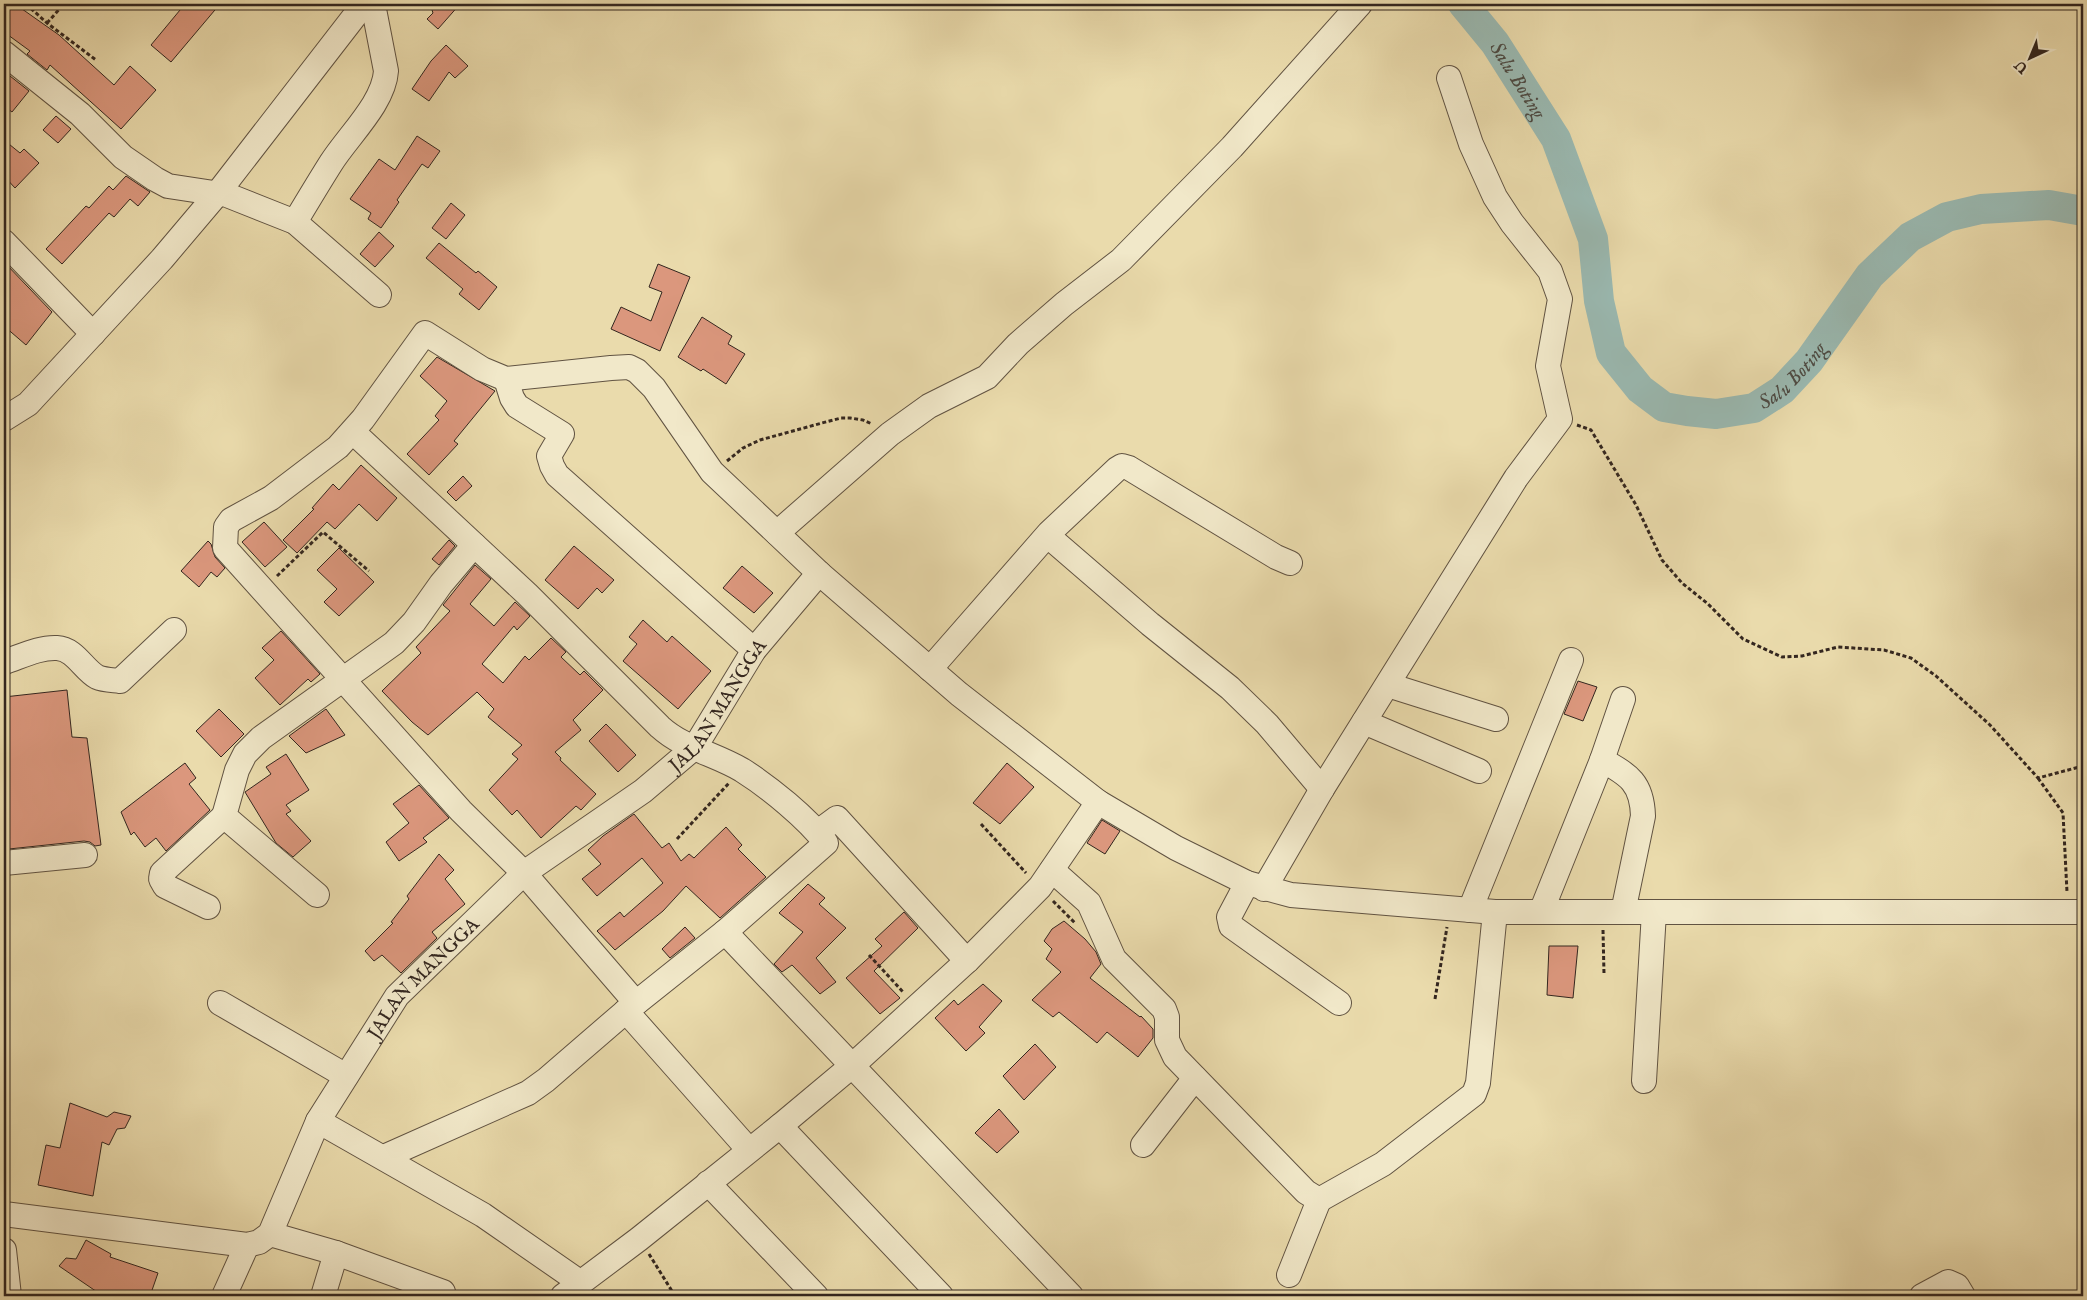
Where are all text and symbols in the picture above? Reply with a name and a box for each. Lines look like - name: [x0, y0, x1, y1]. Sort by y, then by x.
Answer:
- north arrow: [2004, 32, 2054, 82]
- water label: Salu Boting: [1483, 37, 1552, 125]
- text: U: [2010, 55, 2033, 78]
- water label: Salu Boting: [1754, 337, 1834, 416]
- street label: JALAN MANGGA: [663, 634, 773, 779]
- street label: JALAN MANGGA: [362, 912, 486, 1046]

